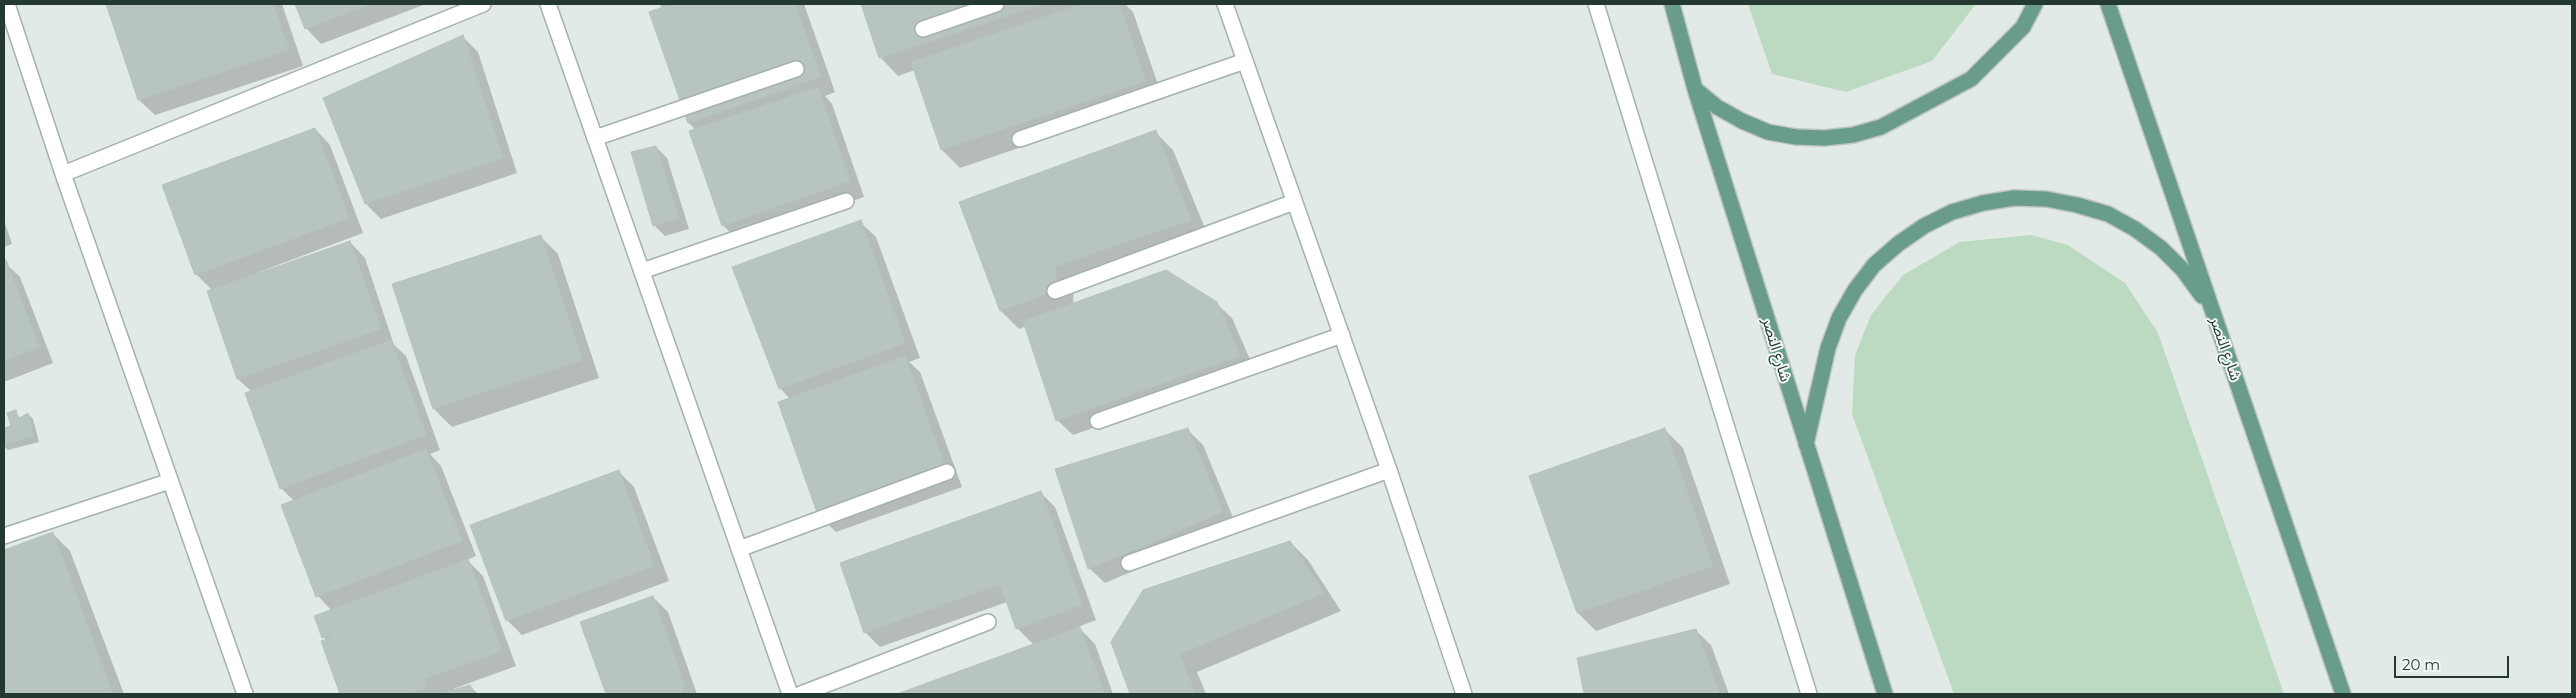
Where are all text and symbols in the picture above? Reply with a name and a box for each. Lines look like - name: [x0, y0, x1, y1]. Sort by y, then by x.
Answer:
- street label: شارع النصر: [2206, 315, 2244, 383]
- street label: شارع النصر: [1758, 316, 1794, 384]
- scale bar: [2396, 646, 2511, 678]
- text: 20 m: [2402, 655, 2440, 674]

